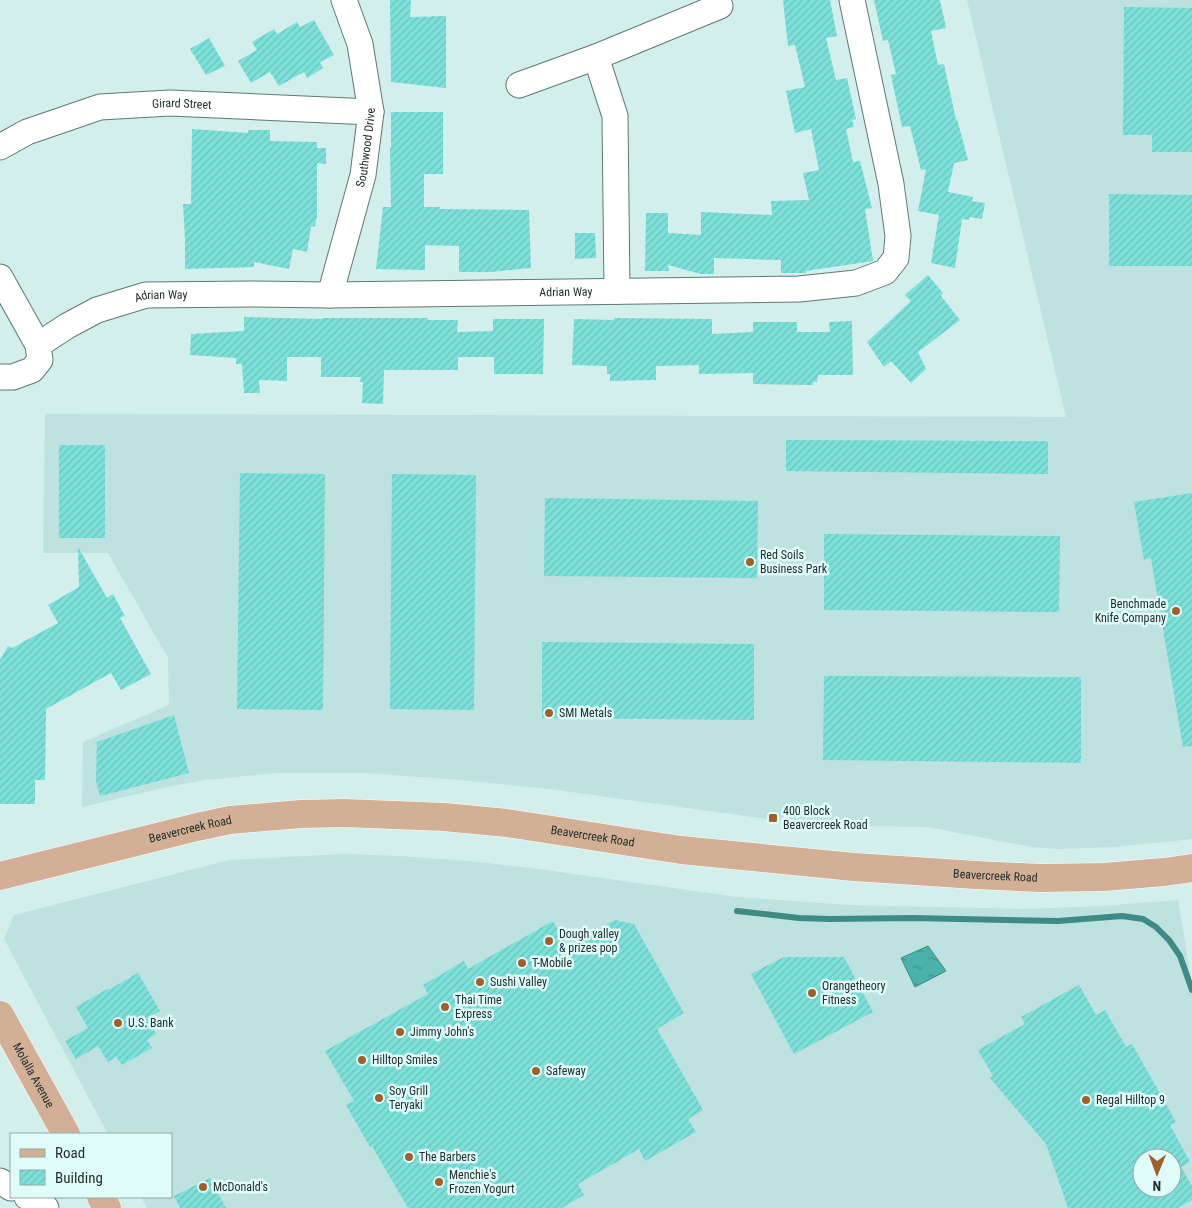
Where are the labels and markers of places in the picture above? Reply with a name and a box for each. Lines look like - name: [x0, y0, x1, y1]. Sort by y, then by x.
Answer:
- place label: Red Soils Business Park: [760, 548, 828, 576]
- marker: Red Soils Business Park: [744, 556, 756, 568]
- place label: Benchmade Knife Company: [1095, 597, 1166, 625]
- marker: Benchmade Knife Company: [1170, 605, 1182, 617]
- place label: SMI Metals: [559, 706, 612, 720]
- marker: SMI Metals: [543, 707, 555, 719]
- place label: 400 Block Beavercreek Road: [783, 804, 868, 832]
- marker: 400 Block Beavercreek Road: [767, 812, 779, 824]
- place label: Dough valley & prizes pop: [559, 927, 619, 955]
- marker: Dough valley & prizes pop: [543, 935, 555, 947]
- place label: T-Mobile: [532, 956, 572, 970]
- marker: T-Mobile: [516, 957, 528, 969]
- place label: Sushi Valley: [490, 975, 547, 989]
- marker: Sushi Valley: [474, 976, 486, 988]
- place label: Orangetheory Fitness: [822, 979, 886, 1007]
- marker: Orangetheory Fitness: [806, 987, 818, 999]
- place label: Thai Time Express: [455, 993, 502, 1021]
- marker: Thai Time Express: [439, 1001, 451, 1013]
- place label: U.S. Bank: [128, 1016, 174, 1030]
- marker: U.S. Bank: [112, 1017, 124, 1029]
- place label: Jimmy John's: [410, 1025, 474, 1039]
- marker: Jimmy John's: [394, 1026, 406, 1038]
- place label: Hilltop Smiles: [372, 1053, 438, 1067]
- marker: Hilltop Smiles: [356, 1054, 368, 1066]
- place label: Safeway: [546, 1064, 586, 1078]
- marker: Safeway: [530, 1065, 542, 1077]
- place label: Soy Grill Teryaki: [389, 1084, 428, 1112]
- marker: Soy Grill Teryaki: [373, 1092, 385, 1104]
- place label: Regal Hilltop 9: [1096, 1093, 1165, 1107]
- marker: Regal Hilltop 9: [1080, 1094, 1092, 1106]
- place label: The Barbers: [419, 1150, 476, 1164]
- marker: The Barbers: [403, 1151, 415, 1163]
- place label: Menchie's Frozen Yogurt: [449, 1168, 515, 1196]
- marker: Menchie's Frozen Yogurt: [433, 1176, 445, 1188]
- place label: McDonald's: [213, 1180, 268, 1194]
- marker: McDonald's: [197, 1181, 209, 1193]

